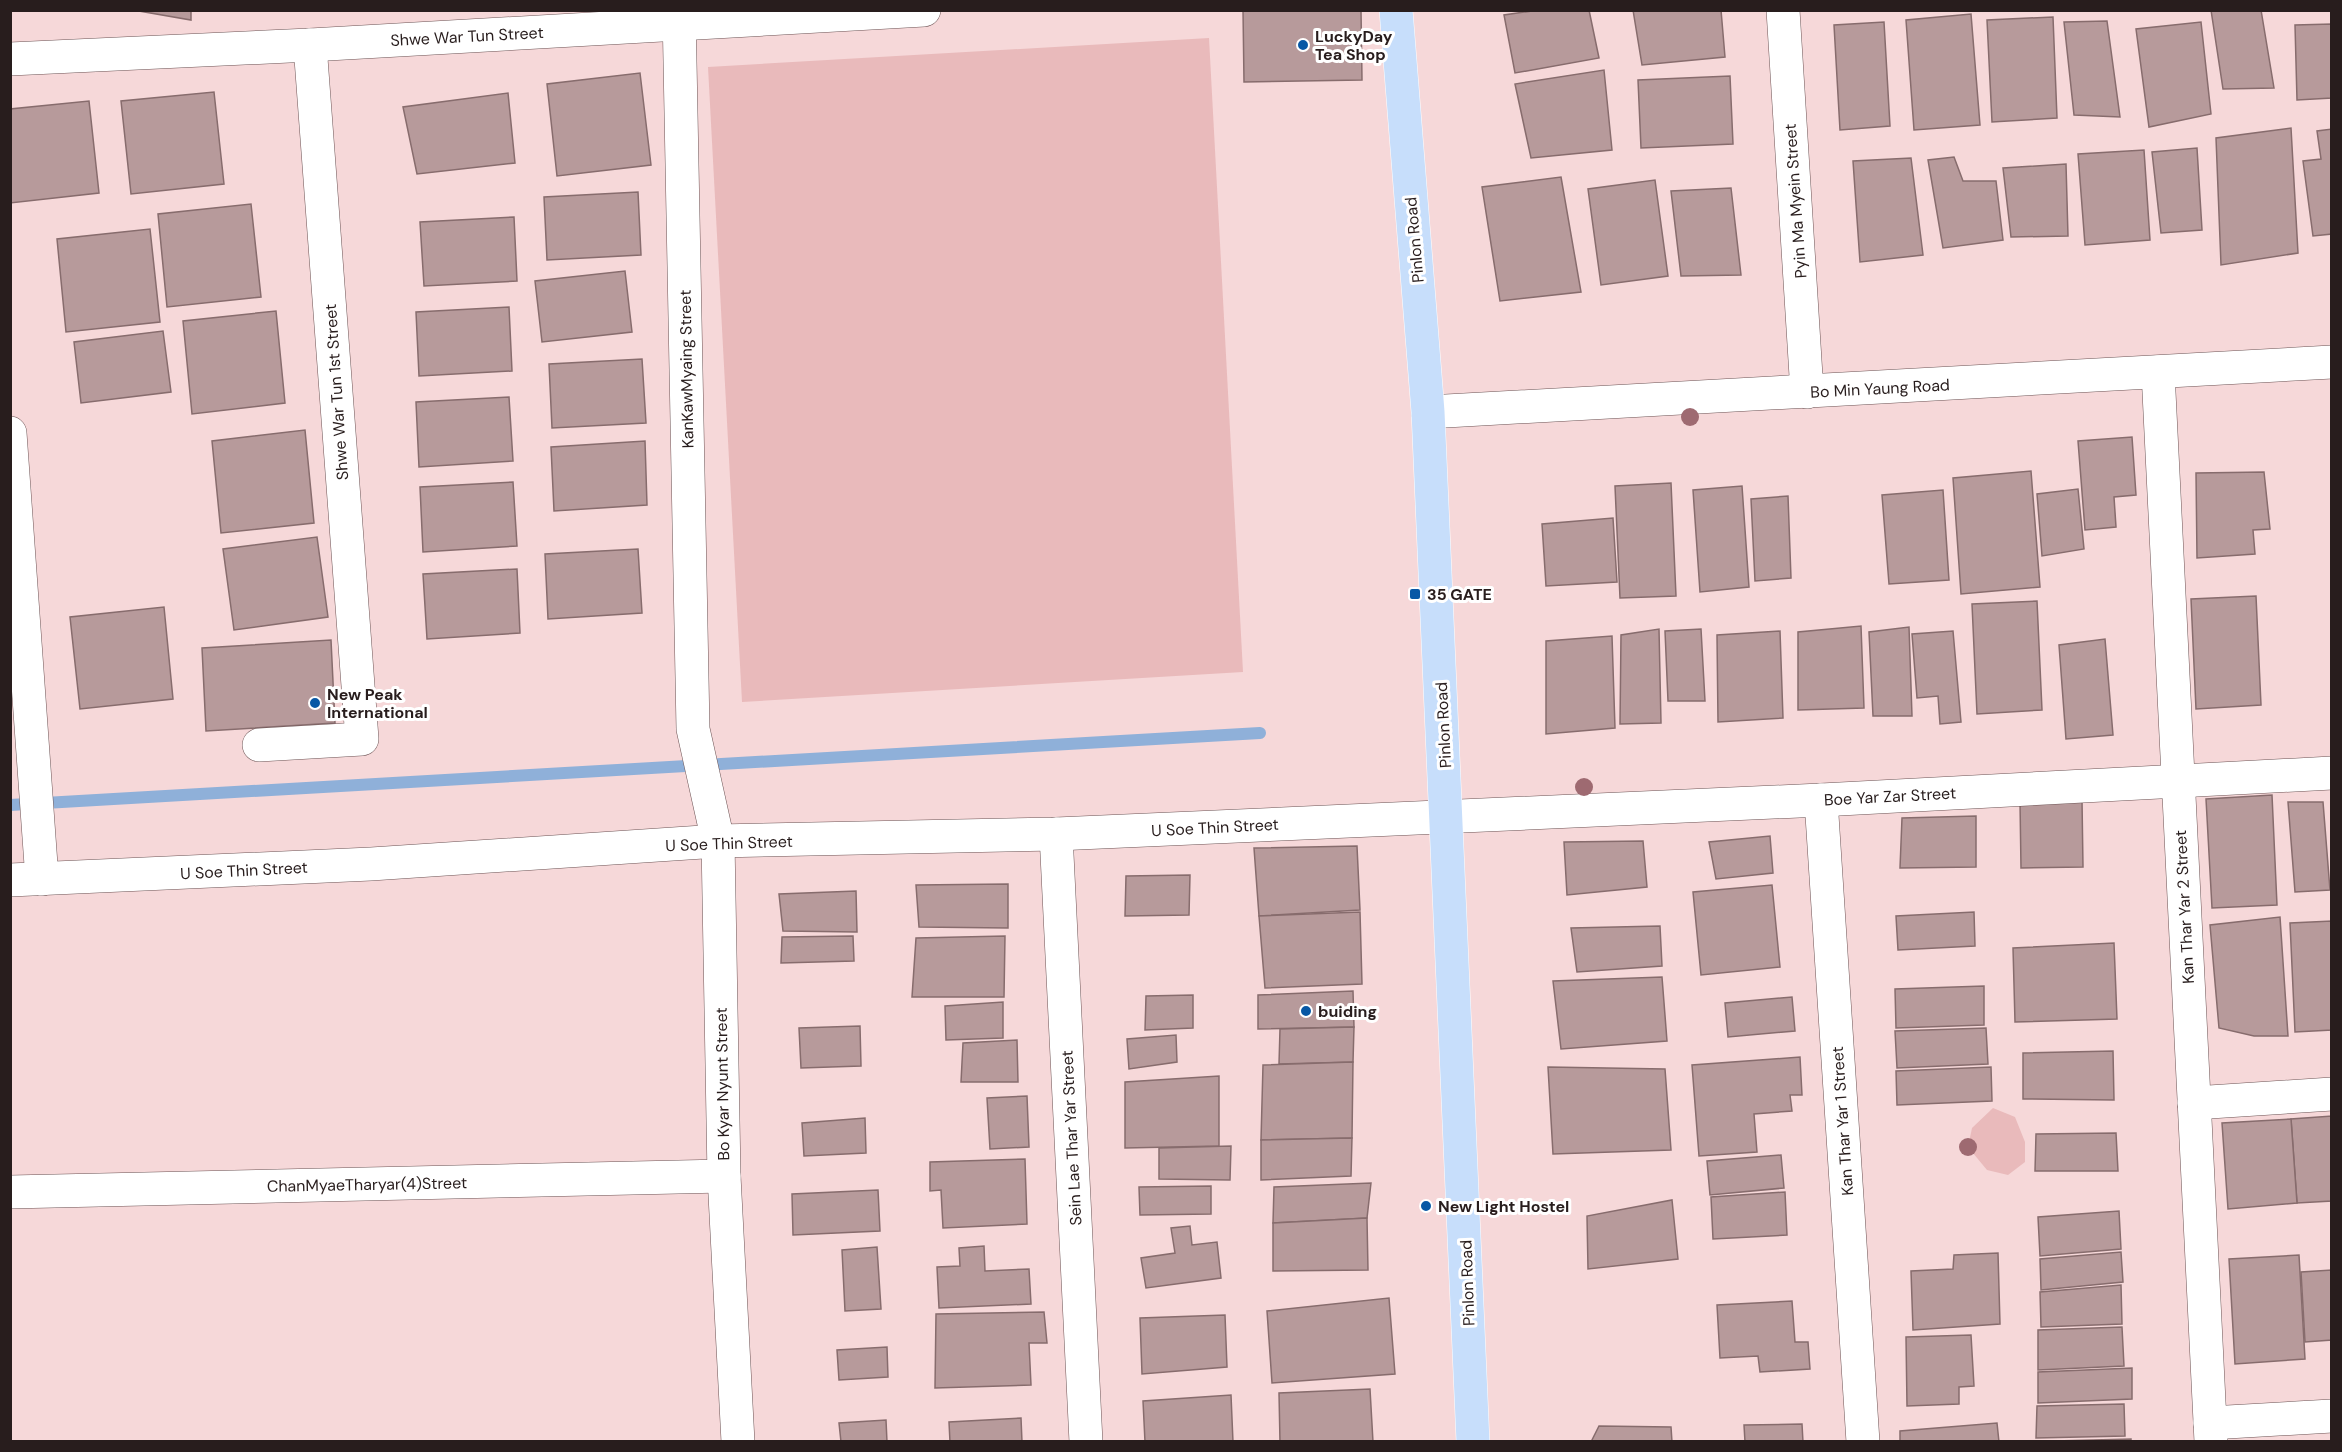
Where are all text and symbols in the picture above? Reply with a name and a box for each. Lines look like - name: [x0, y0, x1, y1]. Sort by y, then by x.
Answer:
- street label: Shwe War Tun Street: [390, 22, 544, 51]
- place label: LuckyDay Tea Shop: [1315, 26, 1393, 65]
- marker: LuckyDay Tea Shop: [1296, 38, 1310, 52]
- street label: Pyin Ma Myein Street: [1780, 123, 1811, 279]
- street label: Pinlon Road: [1400, 196, 1429, 284]
- street label: KanKawMyaing Street: [675, 289, 698, 449]
- street label: Shwe War Tun 1st Street: [320, 303, 353, 481]
- street label: Bo Min Yaung Road: [1810, 374, 1950, 403]
- place label: 35 GATE: [1427, 584, 1492, 605]
- marker: 35 GATE: [1408, 587, 1422, 601]
- street label: Pinlon Road: [1431, 681, 1456, 768]
- place label: New Peak International: [327, 684, 428, 723]
- marker: New Peak International: [308, 696, 322, 710]
- street label: Boe Yar Zar Street: [1823, 783, 1957, 810]
- street label: U Soe Thin Street: [1151, 814, 1279, 841]
- street label: Kan Thar Yar 2 Street: [2170, 830, 2199, 984]
- street label: U Soe Thin Street: [665, 831, 793, 856]
- street label: U Soe Thin Street: [180, 857, 308, 884]
- place label: buiding: [1318, 1001, 1377, 1022]
- marker: buiding: [1299, 1004, 1313, 1018]
- street label: Bo Kyar Nyunt Street: [711, 1007, 734, 1161]
- street label: Kan Thar Yar 1 Street: [1827, 1046, 1858, 1196]
- street label: Sein Lae Thar Yar Street: [1056, 1050, 1087, 1226]
- street label: ChanMyaeTharyar(4)Street: [267, 1172, 467, 1197]
- place label: New Light Hostel: [1438, 1196, 1569, 1217]
- marker: New Light Hostel: [1419, 1199, 1433, 1213]
- street label: Pinlon Road: [1456, 1240, 1479, 1326]

